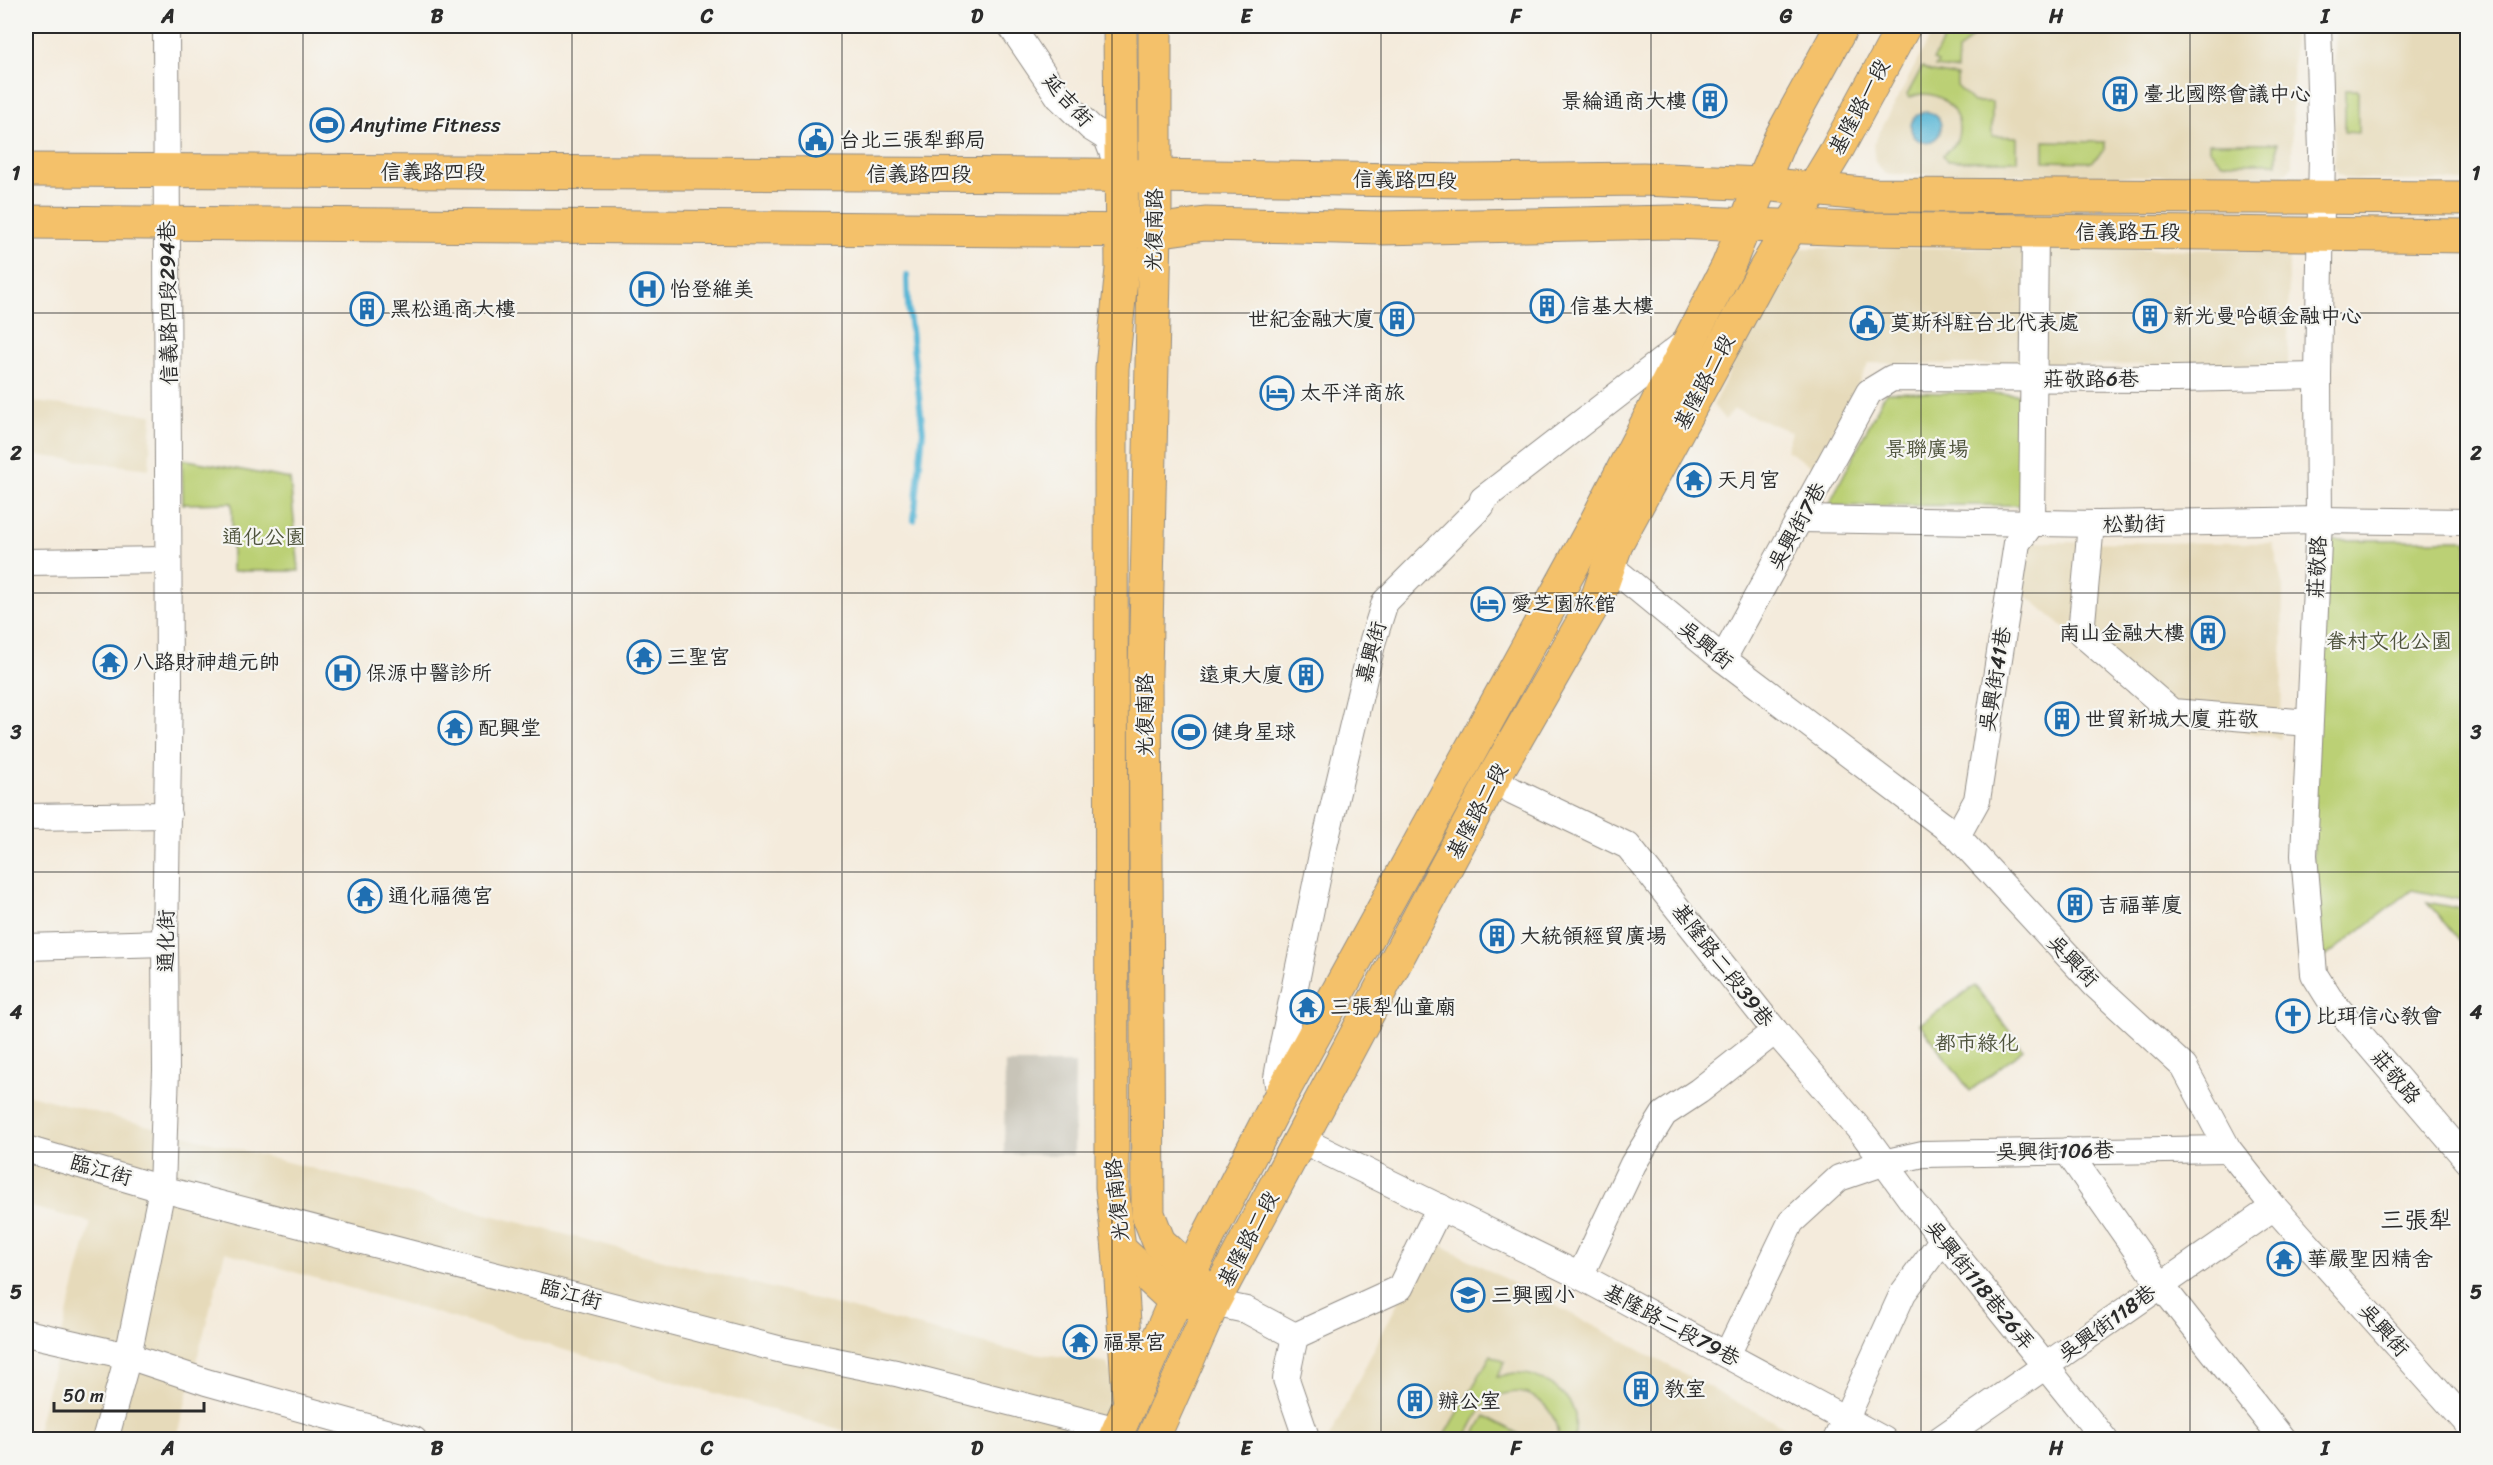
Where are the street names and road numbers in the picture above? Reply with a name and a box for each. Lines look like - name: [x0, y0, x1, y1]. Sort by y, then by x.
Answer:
- street label: 基隆路一段: [1818, 52, 1900, 162]
- street label: 延吉街: [1033, 64, 1103, 136]
- street label: 信義路四段: [381, 153, 486, 191]
- street label: 信義路四段: [867, 155, 972, 193]
- street label: 信義路四段: [1352, 160, 1458, 200]
- street label: 光復南路: [1134, 188, 1174, 272]
- street label: 信義路五段: [2076, 213, 2181, 251]
- street label: 信義路四段294巷: [148, 221, 188, 385]
- street label: 基隆路二段: [1663, 327, 1745, 437]
- street label: 莊敬路6巷: [2043, 360, 2139, 398]
- street label: 吳興街7巷: [1757, 475, 1837, 577]
- street label: 松勤街: [2102, 504, 2166, 544]
- street label: 莊敬路: [2296, 535, 2338, 599]
- street label: 吳興街: [1670, 610, 1742, 680]
- street label: 嘉興街: [1344, 617, 1398, 687]
- street label: 吳興街41巷: [1968, 624, 2022, 734]
- street label: 光復南路: [1126, 673, 1164, 757]
- street label: 基隆路二段: [1436, 756, 1518, 866]
- street label: 基隆路二段39巷: [1662, 894, 1784, 1036]
- street label: 通化街: [147, 910, 185, 973]
- street label: 吳興街: [2037, 925, 2109, 997]
- street label: 莊敬路: [2361, 1041, 2431, 1113]
- street label: 吳興街106巷: [1996, 1131, 2114, 1171]
- street label: 臨江街: [65, 1143, 137, 1197]
- street label: 光復南路: [1094, 1156, 1140, 1244]
- street label: 基隆路二段: [1207, 1184, 1289, 1294]
- street label: 吳興街118巷26弄: [1915, 1211, 2045, 1359]
- street label: 臨江街: [536, 1267, 606, 1321]
- street label: 基隆路二段79巷: [1596, 1273, 1748, 1377]
- street label: 吳興街118巷: [2049, 1274, 2165, 1372]
- street label: 吳興街: [2349, 1294, 2419, 1366]

